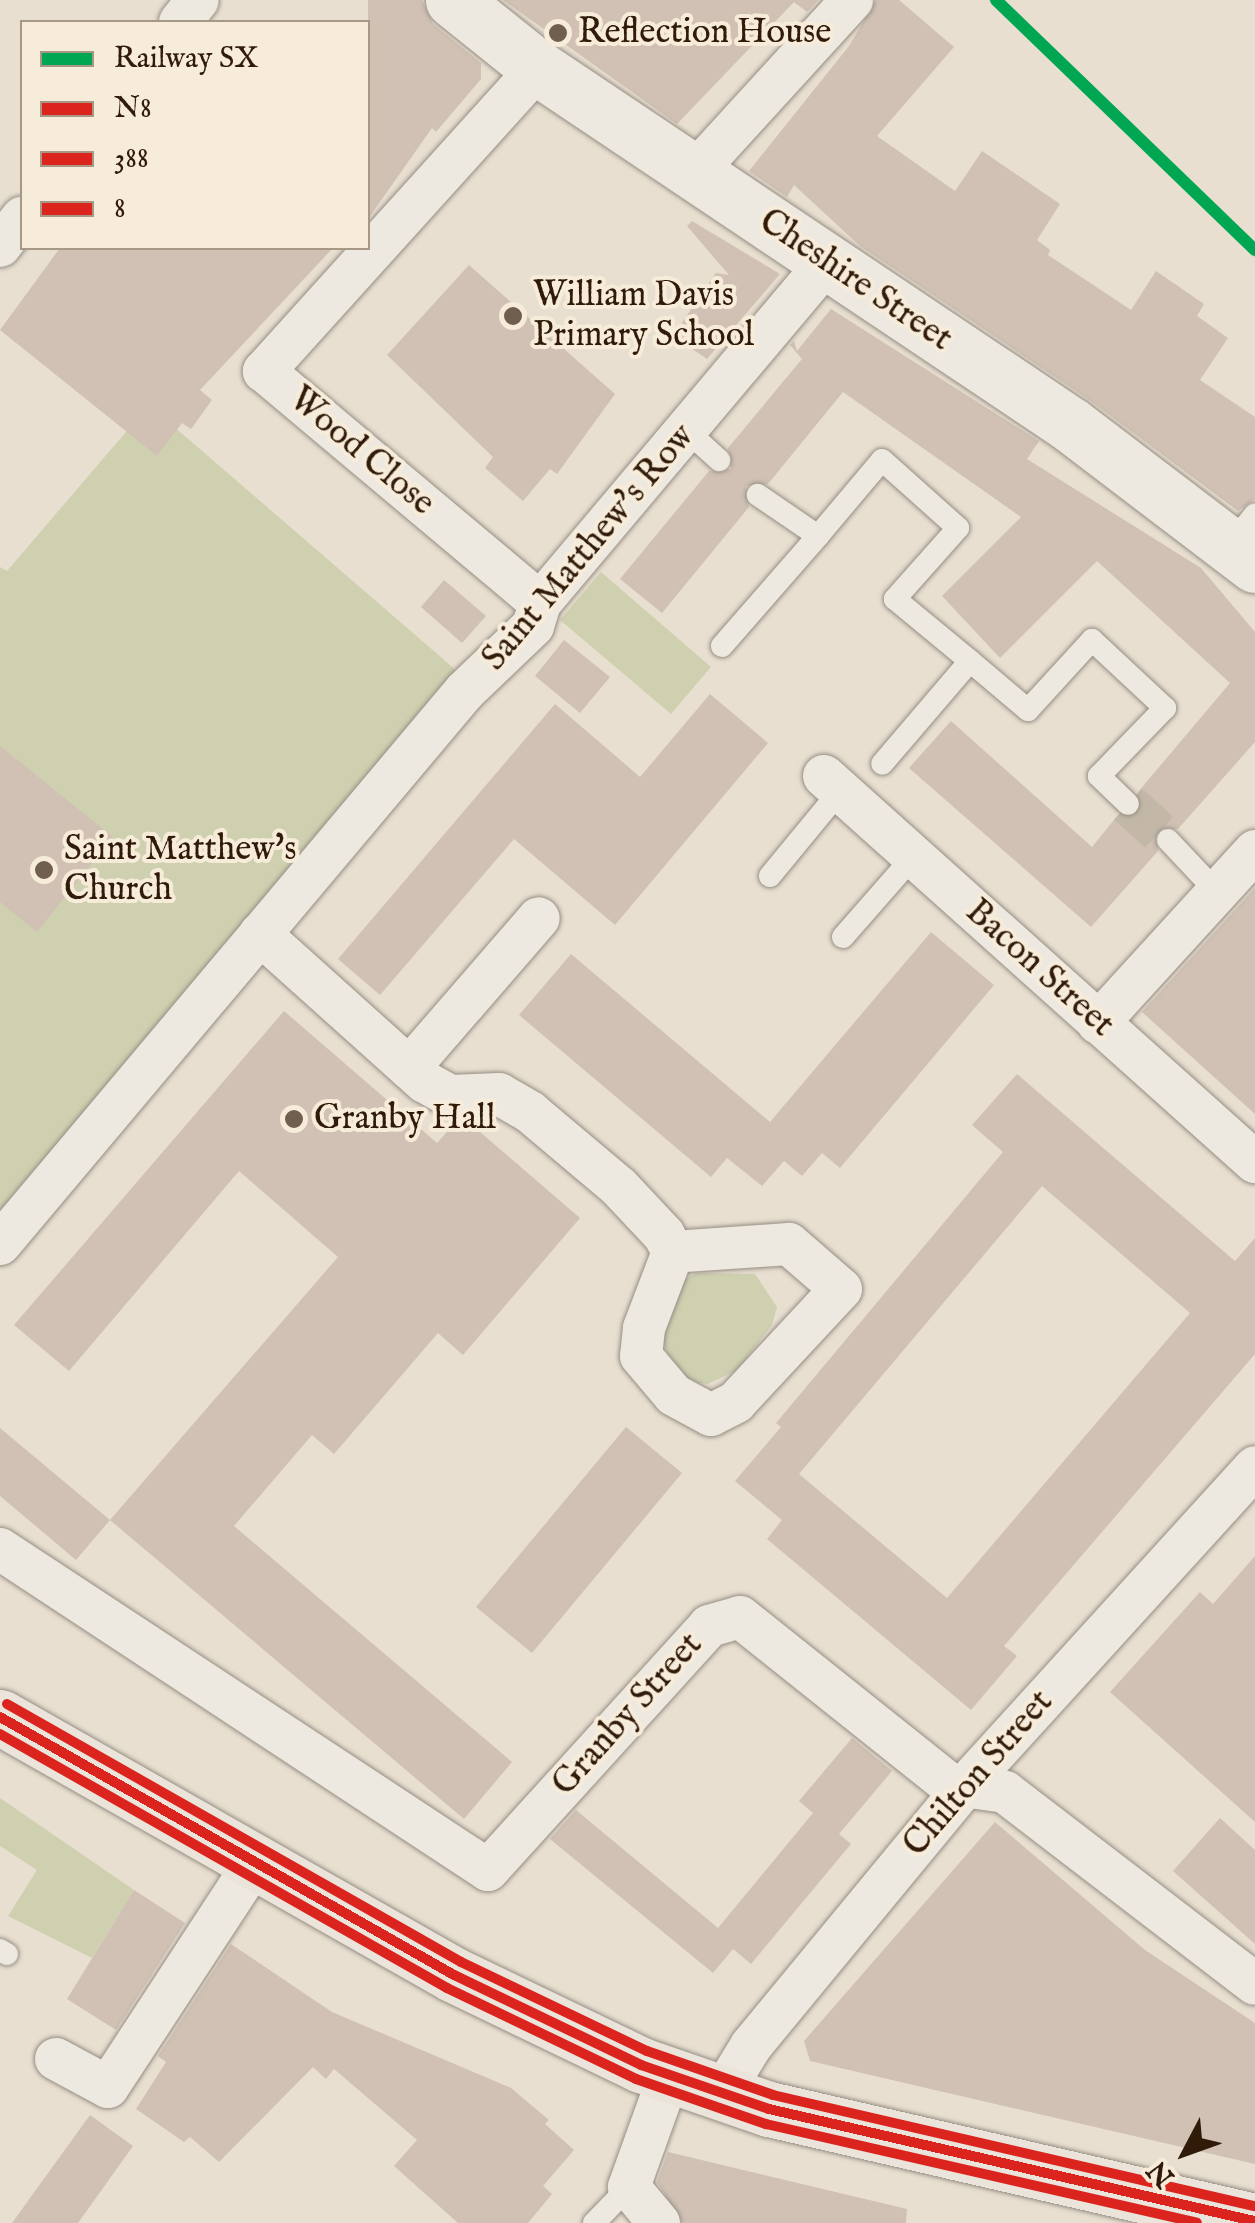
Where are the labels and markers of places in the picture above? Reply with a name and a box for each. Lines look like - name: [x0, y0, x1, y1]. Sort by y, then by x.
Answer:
- place label: Reflection House: [578, 12, 831, 54]
- marker: Reflection House: [547, 22, 569, 44]
- place label: William Davis Primary School: [533, 275, 754, 357]
- marker: William Davis Primary School: [502, 305, 524, 327]
- place label: Saint Matthew's Church: [64, 829, 296, 911]
- marker: Saint Matthew's Church: [33, 859, 55, 881]
- place label: Granby Hall: [314, 1098, 496, 1140]
- marker: Granby Hall: [283, 1108, 305, 1130]

